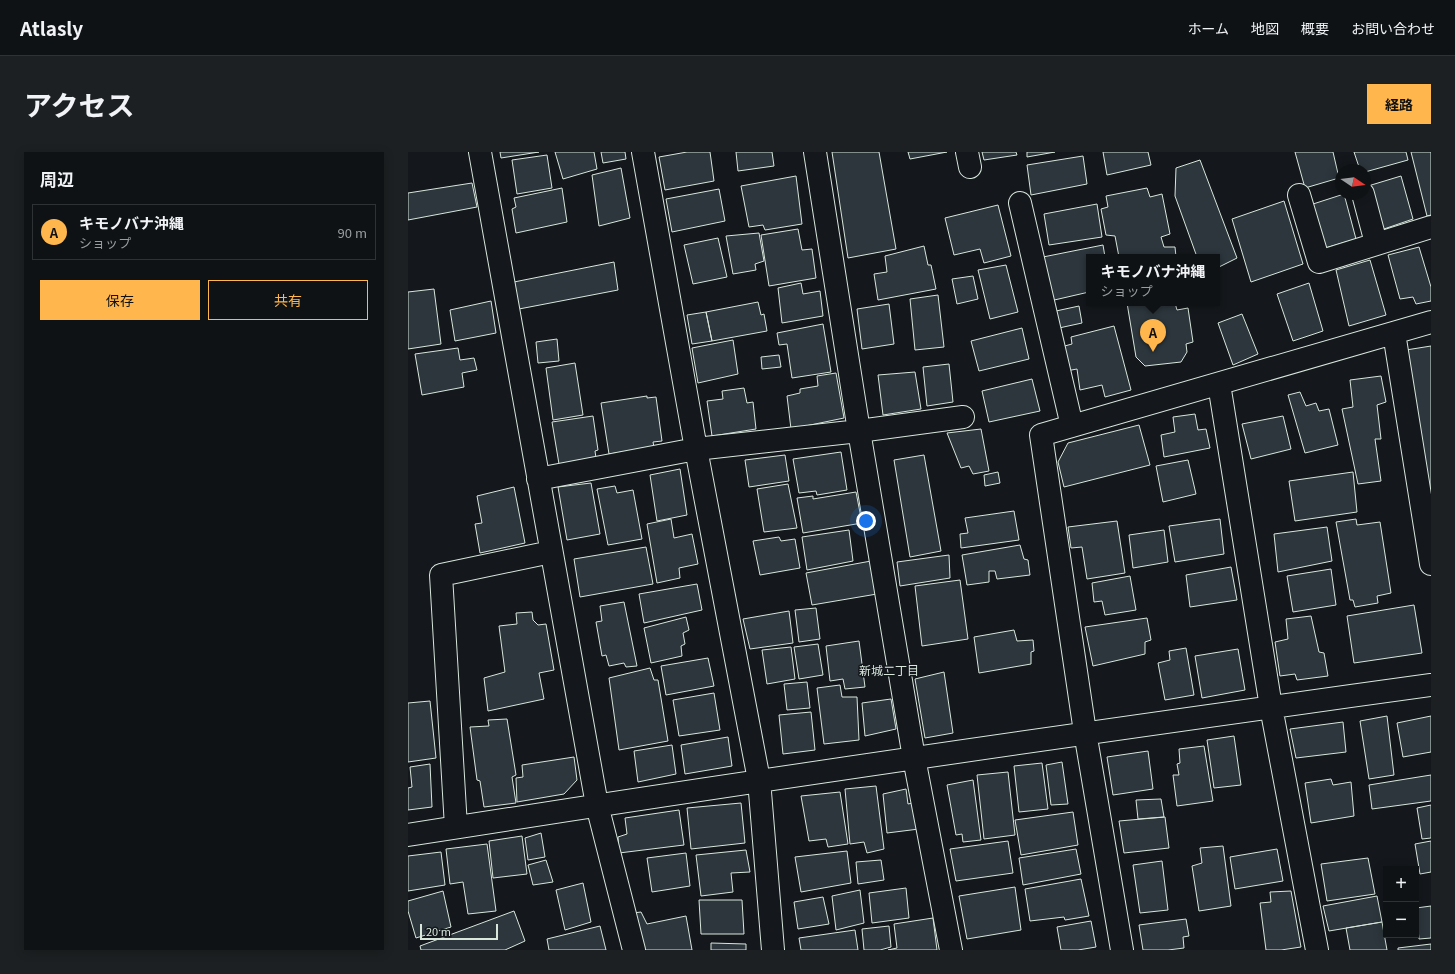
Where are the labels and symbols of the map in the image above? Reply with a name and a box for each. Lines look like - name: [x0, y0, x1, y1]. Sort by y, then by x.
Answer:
- north arrow: [1335, 164, 1371, 200]
- pin: A: [1140, 319, 1166, 352]
- your location: [856, 511, 876, 531]
- district label: 新城二丁目: [859, 661, 919, 678]
- scale bar: [420, 922, 498, 941]

